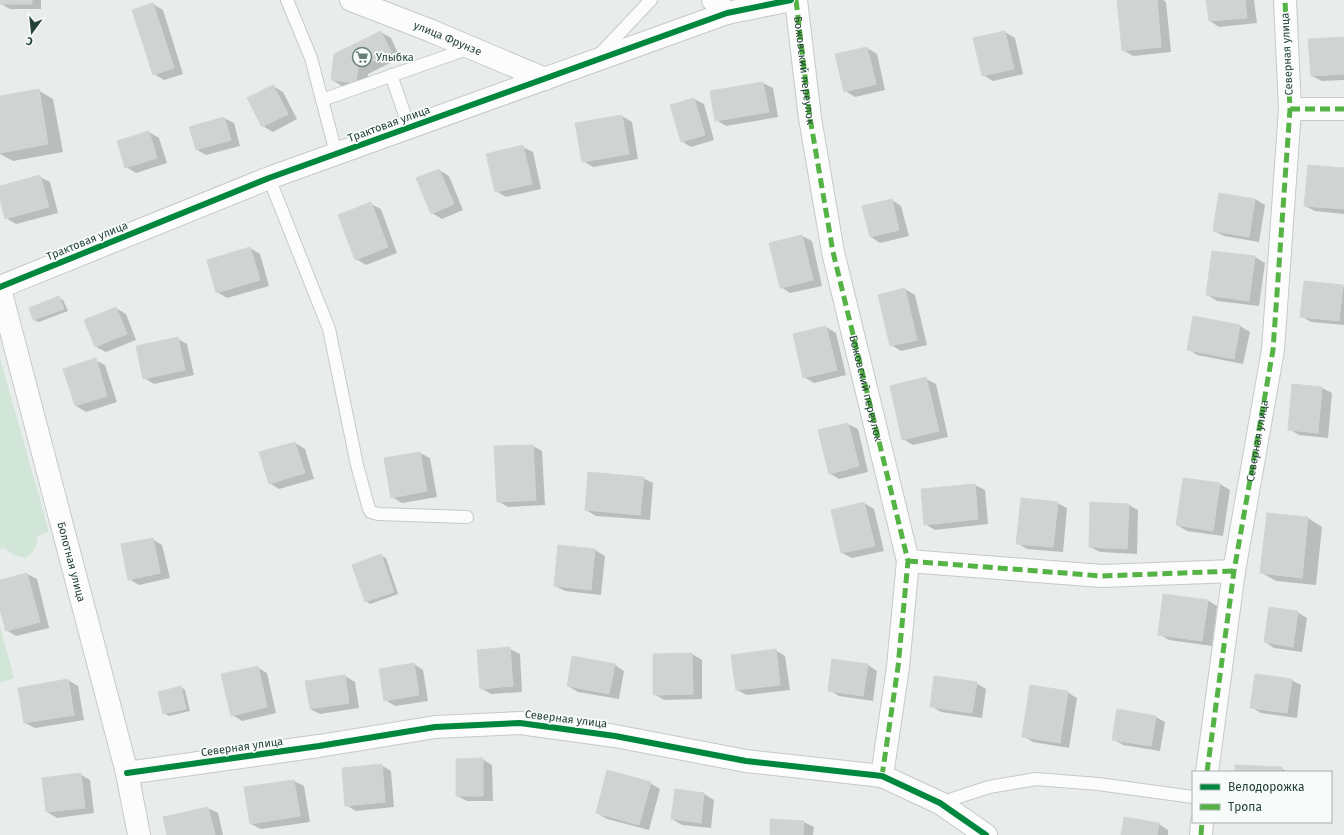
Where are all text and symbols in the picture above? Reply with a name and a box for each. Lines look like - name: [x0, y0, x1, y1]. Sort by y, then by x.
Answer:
- north arrow: [12, 12, 52, 52]
- street label: Северная улица: [1278, 12, 1296, 96]
- street label: Божовский переулок: [791, 16, 818, 126]
- street label: улица Фрунзе: [412, 18, 484, 58]
- text: С: [24, 34, 34, 48]
- supermarket icon: Улыбка: [351, 46, 373, 68]
- place label: Улыбка: [376, 51, 414, 64]
- street label: Трактовая улица: [346, 103, 432, 145]
- street label: Трактовая улица: [44, 219, 130, 263]
- street label: Божовский переулок: [847, 334, 885, 443]
- street label: Северная улица: [1243, 399, 1271, 483]
- street label: Болотная улица: [55, 520, 88, 603]
- street label: Северная улица: [524, 708, 608, 730]
- street label: Северная улица: [200, 735, 284, 759]
- legend: [1192, 771, 1332, 823]
- text: Велодорожка: [1228, 780, 1304, 794]
- text: Тропа: [1228, 800, 1262, 814]

